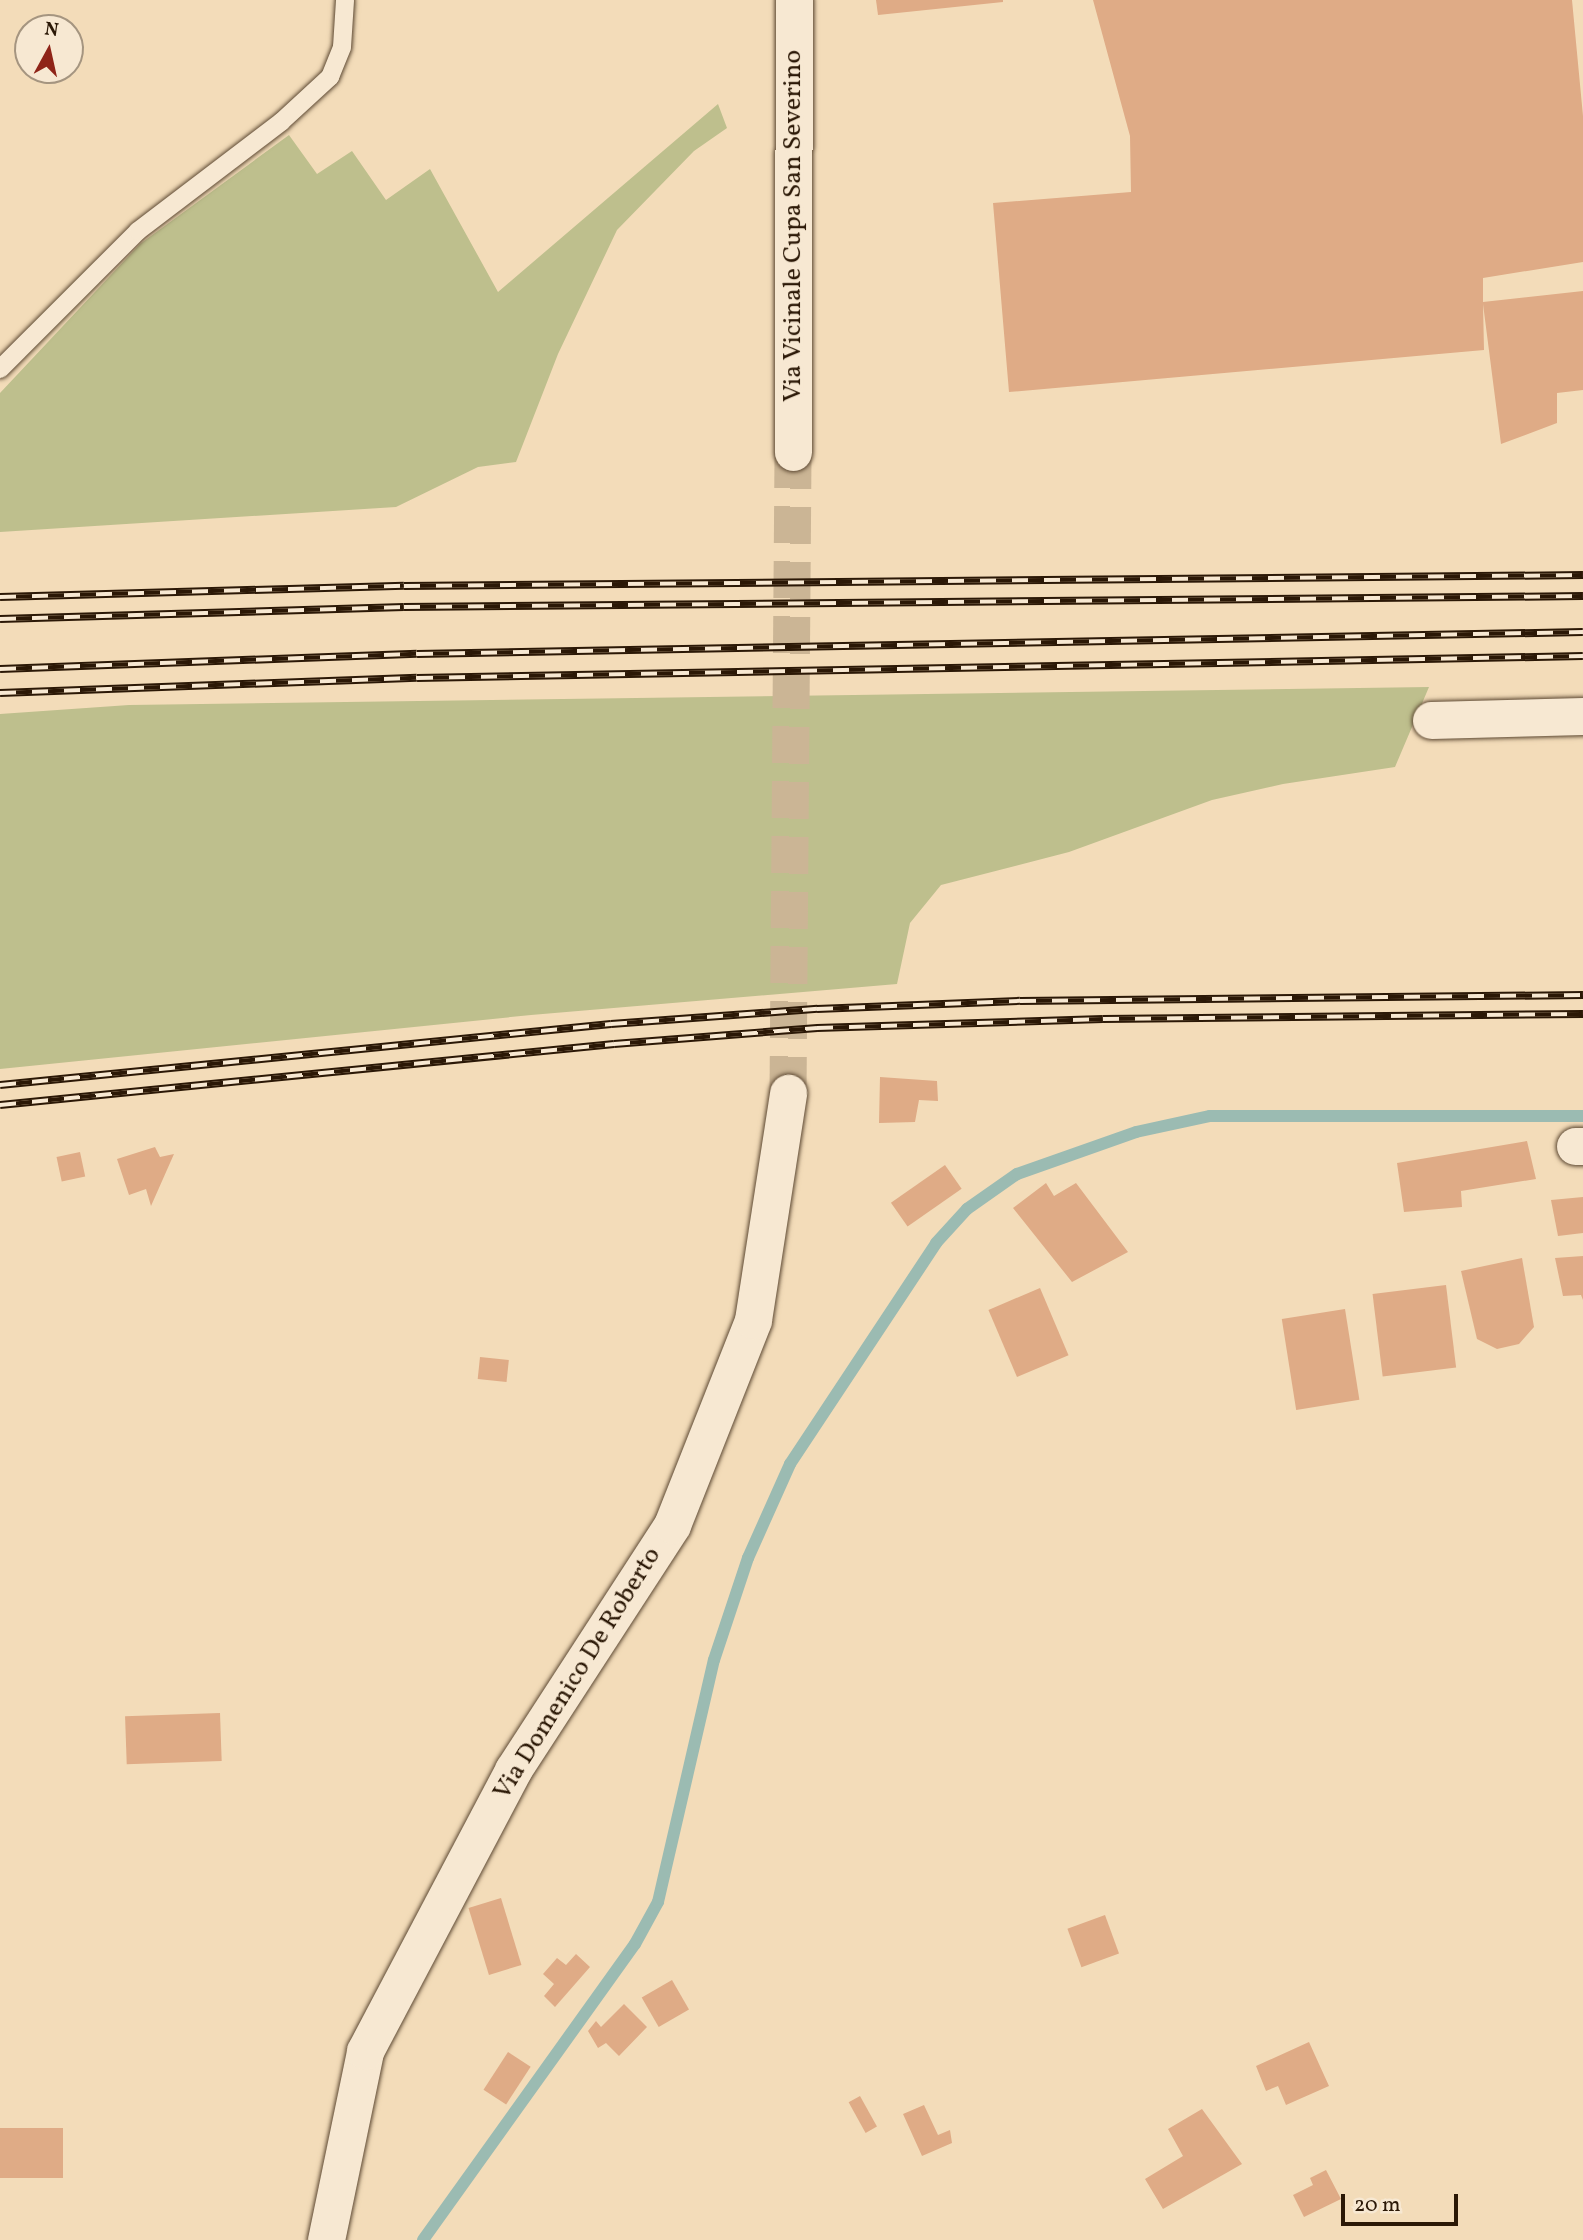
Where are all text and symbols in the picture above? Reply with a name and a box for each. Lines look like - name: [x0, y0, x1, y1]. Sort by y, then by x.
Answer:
- north arrow: [14, 14, 84, 84]
- text: N: [43, 16, 60, 44]
- street label: Via Vicinale Cupa San Severino: [778, 49, 810, 403]
- street label: Via Domenico De Roberto: [487, 1542, 669, 1806]
- scale bar: [1345, 2180, 1462, 2224]
- text: 20 m: [1354, 2191, 1400, 2220]

